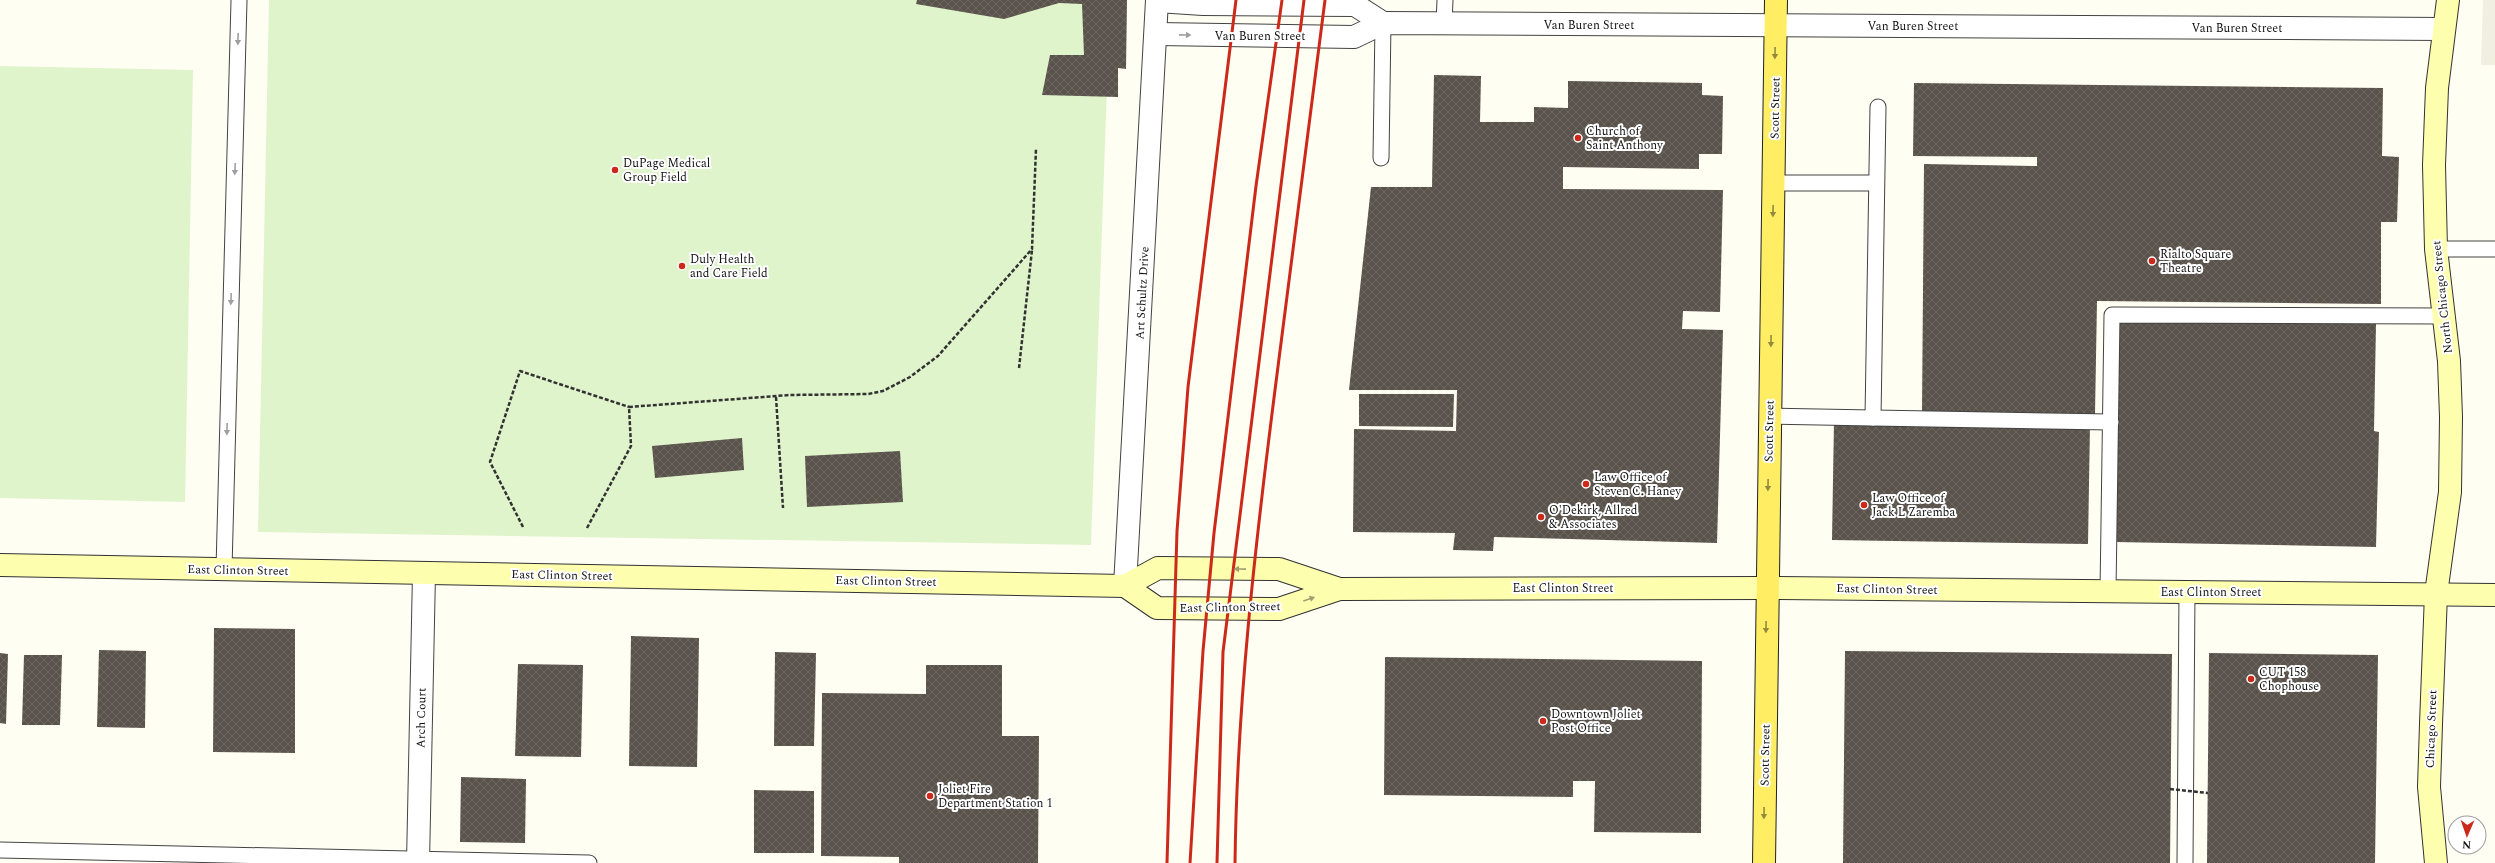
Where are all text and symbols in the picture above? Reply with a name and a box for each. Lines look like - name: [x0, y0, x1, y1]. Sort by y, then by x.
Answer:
- street label: Van Buren Street: [1544, 16, 1634, 35]
- street label: Van Buren Street: [1868, 17, 1958, 36]
- street label: Van Buren Street: [2192, 19, 2282, 38]
- street label: Van Buren Street: [1215, 27, 1305, 46]
- one-way arrow: [1179, 32, 1192, 38]
- one-way arrow: [235, 33, 241, 46]
- one-way arrow: [1772, 47, 1779, 59]
- street label: Scott Street: [1765, 77, 1786, 139]
- place label: Church of Saint Anthony: [1586, 122, 1664, 155]
- marker: Church of Saint Anthony: [1573, 133, 1583, 143]
- place label: DuPage Medical Group Field: [623, 154, 710, 187]
- one-way arrow: [231, 163, 238, 175]
- marker: DuPage Medical Group Field: [610, 165, 620, 175]
- one-way arrow: [1770, 205, 1776, 218]
- street label: North Chicago Street: [2427, 240, 2458, 354]
- place label: Rialto Square Theatre: [2160, 245, 2231, 278]
- street label: Art Schultz Drive: [1131, 246, 1154, 340]
- place label: Duly Health and Care Field: [690, 250, 768, 283]
- marker: Rialto Square Theatre: [2147, 256, 2157, 266]
- marker: Duly Health and Care Field: [677, 261, 687, 271]
- one-way arrow: [228, 293, 234, 306]
- one-way arrow: [1768, 335, 1774, 348]
- street label: Scott Street: [1759, 400, 1780, 462]
- one-way arrow: [224, 423, 231, 435]
- place label: Law Office of Steven C. Haney: [1594, 468, 1682, 501]
- marker: Law Office of Steven C. Haney: [1581, 479, 1591, 489]
- one-way arrow: [1765, 479, 1771, 492]
- place label: Law Office of Jack L Zaremba: [1872, 489, 1955, 522]
- marker: Law Office of Jack L Zaremba: [1859, 500, 1869, 510]
- place label: O'Dekirk, Allred & Associates: [1549, 501, 1638, 534]
- marker: O'Dekirk, Allred & Associates: [1536, 512, 1546, 522]
- street label: East Clinton Street: [187, 560, 289, 581]
- street label: East Clinton Street: [511, 565, 613, 586]
- one-way arrow: [1233, 566, 1246, 572]
- street label: East Clinton Street: [835, 571, 937, 592]
- street label: East Clinton Street: [1512, 579, 1614, 598]
- street label: East Clinton Street: [1836, 579, 1938, 600]
- street label: East Clinton Street: [2160, 583, 2262, 602]
- one-way arrow: [1303, 596, 1315, 602]
- street label: East Clinton Street: [1179, 597, 1281, 618]
- one-way arrow: [1763, 621, 1769, 634]
- place label: CUT 158 Chophouse: [2259, 663, 2319, 696]
- marker: CUT 158 Chophouse: [2246, 674, 2256, 684]
- street label: Arch Court: [411, 688, 432, 748]
- street label: Chicago Street: [2421, 690, 2442, 769]
- place label: Downtown Joliet Post Office: [1551, 705, 1641, 738]
- marker: Downtown Joliet Post Office: [1538, 716, 1548, 726]
- street label: Scott Street: [1755, 724, 1776, 786]
- place label: Joliet Fire Department Station 1: [938, 780, 1052, 813]
- marker: Joliet Fire Department Station 1: [925, 791, 935, 801]
- one-way arrow: [1761, 807, 1767, 820]
- north arrow: [2447, 815, 2487, 855]
- text: N: [2462, 836, 2471, 853]

